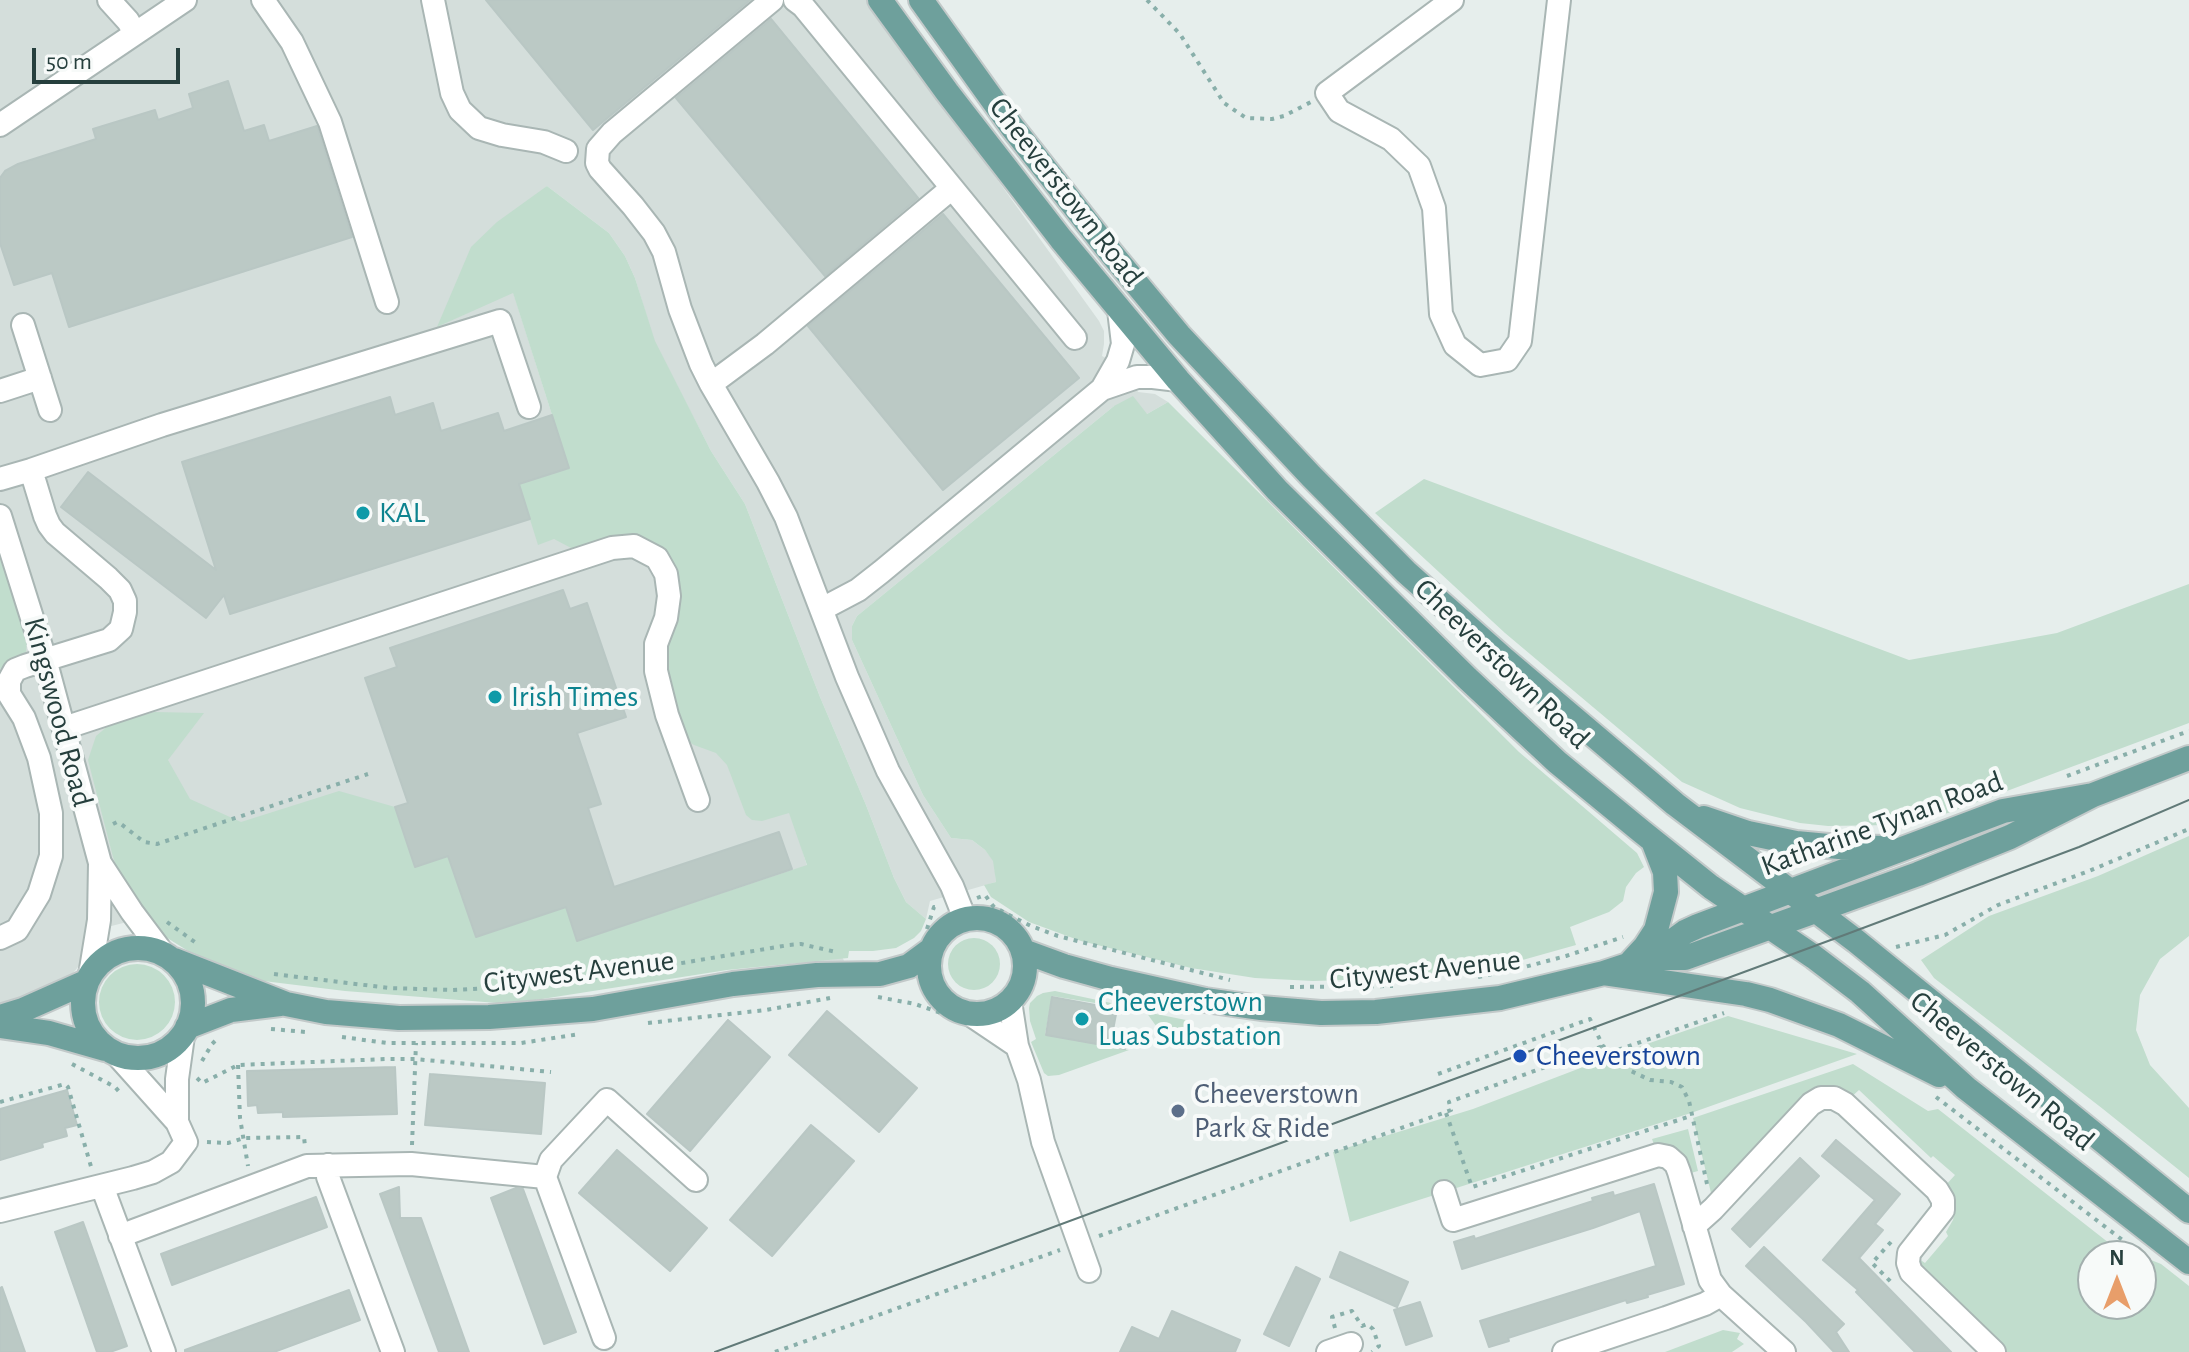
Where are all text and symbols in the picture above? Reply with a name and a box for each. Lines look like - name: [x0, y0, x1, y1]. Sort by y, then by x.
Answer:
- scale bar: [36, 32, 184, 82]
- text: 50 m: [46, 50, 92, 74]
- street label: Cheeverstown Road: [981, 90, 1151, 294]
- place label: KAL: [379, 495, 425, 531]
- marker: KAL: [354, 504, 372, 522]
- street label: Cheeverstown Road: [1407, 571, 1597, 757]
- street label: Kingswood Road: [15, 614, 101, 810]
- place label: Irish Times: [511, 679, 638, 715]
- marker: Irish Times: [486, 688, 504, 706]
- street label: Katharine Tynan Road: [1756, 764, 2008, 884]
- street label: Citywest Avenue: [482, 942, 676, 1002]
- street label: Citywest Avenue: [1328, 942, 1522, 998]
- street label: Cheeverstown Road: [1903, 983, 2101, 1159]
- place label: Cheeverstown Luas Substation: [1098, 984, 1282, 1054]
- marker: Cheeverstown Luas Substation: [1073, 1010, 1091, 1028]
- place label: Cheeverstown: [1536, 1038, 1701, 1074]
- marker: Cheeverstown: [1511, 1047, 1529, 1065]
- place label: Cheeverstown Park & Ride: [1194, 1076, 1359, 1146]
- marker: Cheeverstown Park & Ride: [1169, 1102, 1187, 1120]
- north arrow: [2077, 1240, 2157, 1320]
- text: N: [2109, 1247, 2125, 1269]

